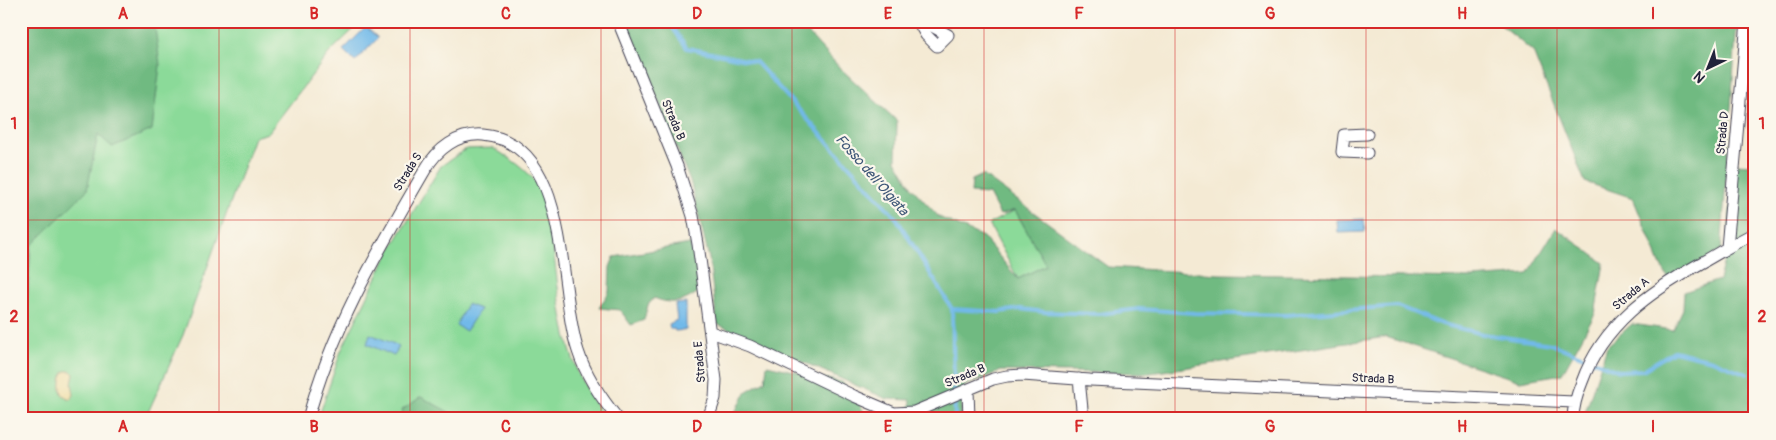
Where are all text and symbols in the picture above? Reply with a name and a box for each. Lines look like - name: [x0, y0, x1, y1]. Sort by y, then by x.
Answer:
- text: A: [118, 4, 129, 24]
- text: B: [309, 4, 319, 24]
- text: C: [501, 4, 511, 24]
- text: D: [692, 4, 702, 24]
- text: E: [884, 4, 893, 24]
- text: F: [1074, 4, 1084, 24]
- text: G: [1265, 4, 1276, 24]
- text: H: [1457, 4, 1467, 24]
- text: I: [1651, 4, 1655, 24]
- north arrow: [1684, 42, 1734, 92]
- text: N: [1690, 68, 1709, 87]
- street label: Strada B: [658, 97, 688, 143]
- street label: Strada D: [1714, 110, 1732, 155]
- text: 1: [11, 114, 17, 134]
- text: 1: [1759, 114, 1765, 134]
- water label: Fosso dell’Olgiata: [832, 131, 913, 220]
- street label: Strada S: [390, 150, 426, 194]
- street label: Strada A: [1609, 274, 1653, 314]
- text: 2: [10, 307, 19, 327]
- text: 2: [1758, 307, 1767, 327]
- street label: Strada E: [691, 340, 709, 384]
- street label: Strada B: [942, 361, 988, 391]
- street label: Strada B: [1351, 370, 1395, 388]
- text: A: [118, 417, 129, 437]
- text: B: [309, 417, 319, 437]
- text: C: [501, 417, 511, 437]
- text: D: [692, 417, 702, 437]
- text: E: [884, 417, 893, 437]
- text: F: [1074, 417, 1084, 437]
- text: G: [1265, 417, 1276, 437]
- text: H: [1457, 417, 1467, 437]
- text: I: [1651, 417, 1655, 437]

